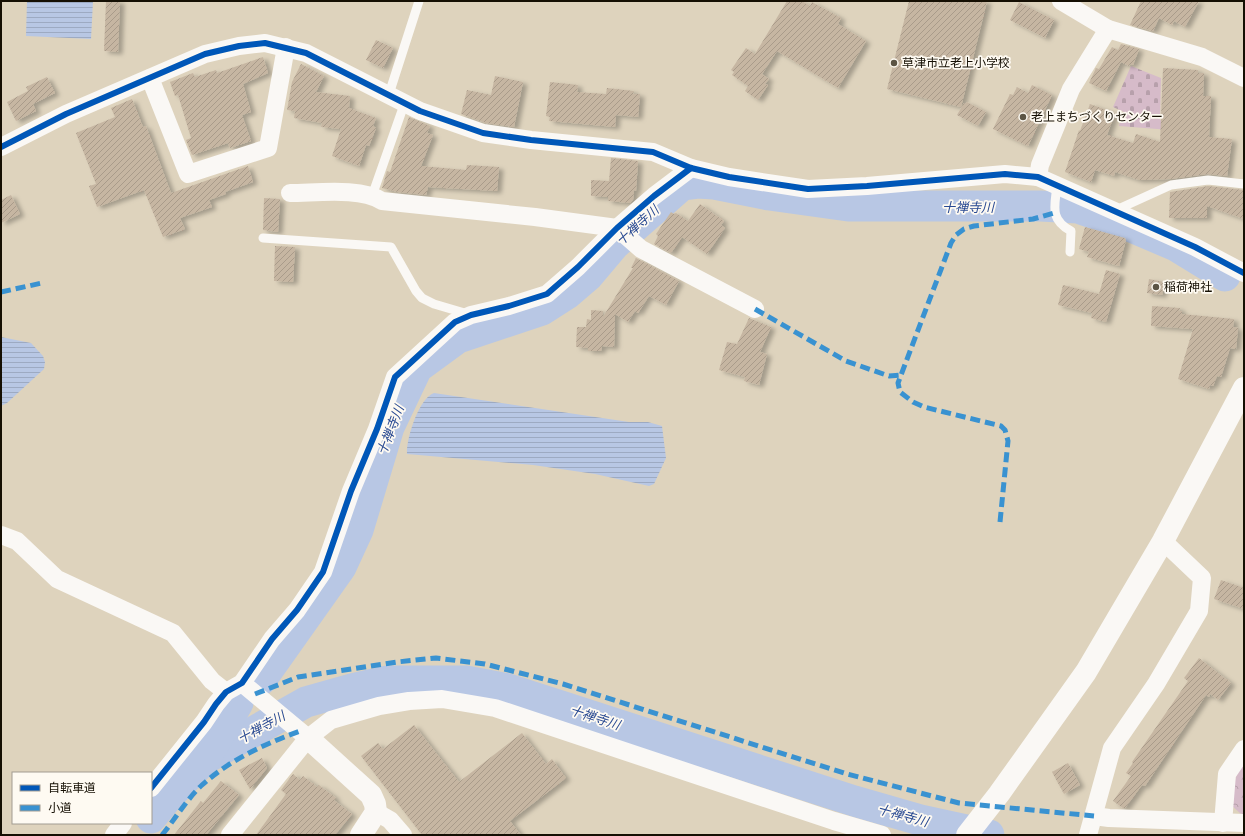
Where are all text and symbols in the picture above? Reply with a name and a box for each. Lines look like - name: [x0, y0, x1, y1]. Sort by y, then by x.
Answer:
- place label: 草津市立老上小学校: [902, 55, 1010, 70]
- marker: 草津市立老上小学校: [889, 58, 899, 68]
- place label: 老上まちづくりセンター: [1031, 109, 1163, 124]
- marker: 老上まちづくりセンター: [1018, 112, 1028, 122]
- water label: 十禅寺川: [942, 199, 996, 215]
- water label: 十禅寺川: [612, 200, 663, 248]
- place label: 稲荷神社: [1164, 279, 1212, 294]
- marker: 稲荷神社: [1151, 282, 1161, 292]
- water label: 十禅寺川: [373, 401, 408, 457]
- water label: 十禅寺川: [568, 701, 624, 733]
- water label: 十禅寺川: [234, 706, 289, 747]
- legend: [12, 772, 152, 824]
- text: 自転車道: [48, 780, 96, 795]
- text: 小道: [48, 800, 72, 815]
- water label: 十禅寺川: [876, 801, 932, 830]

